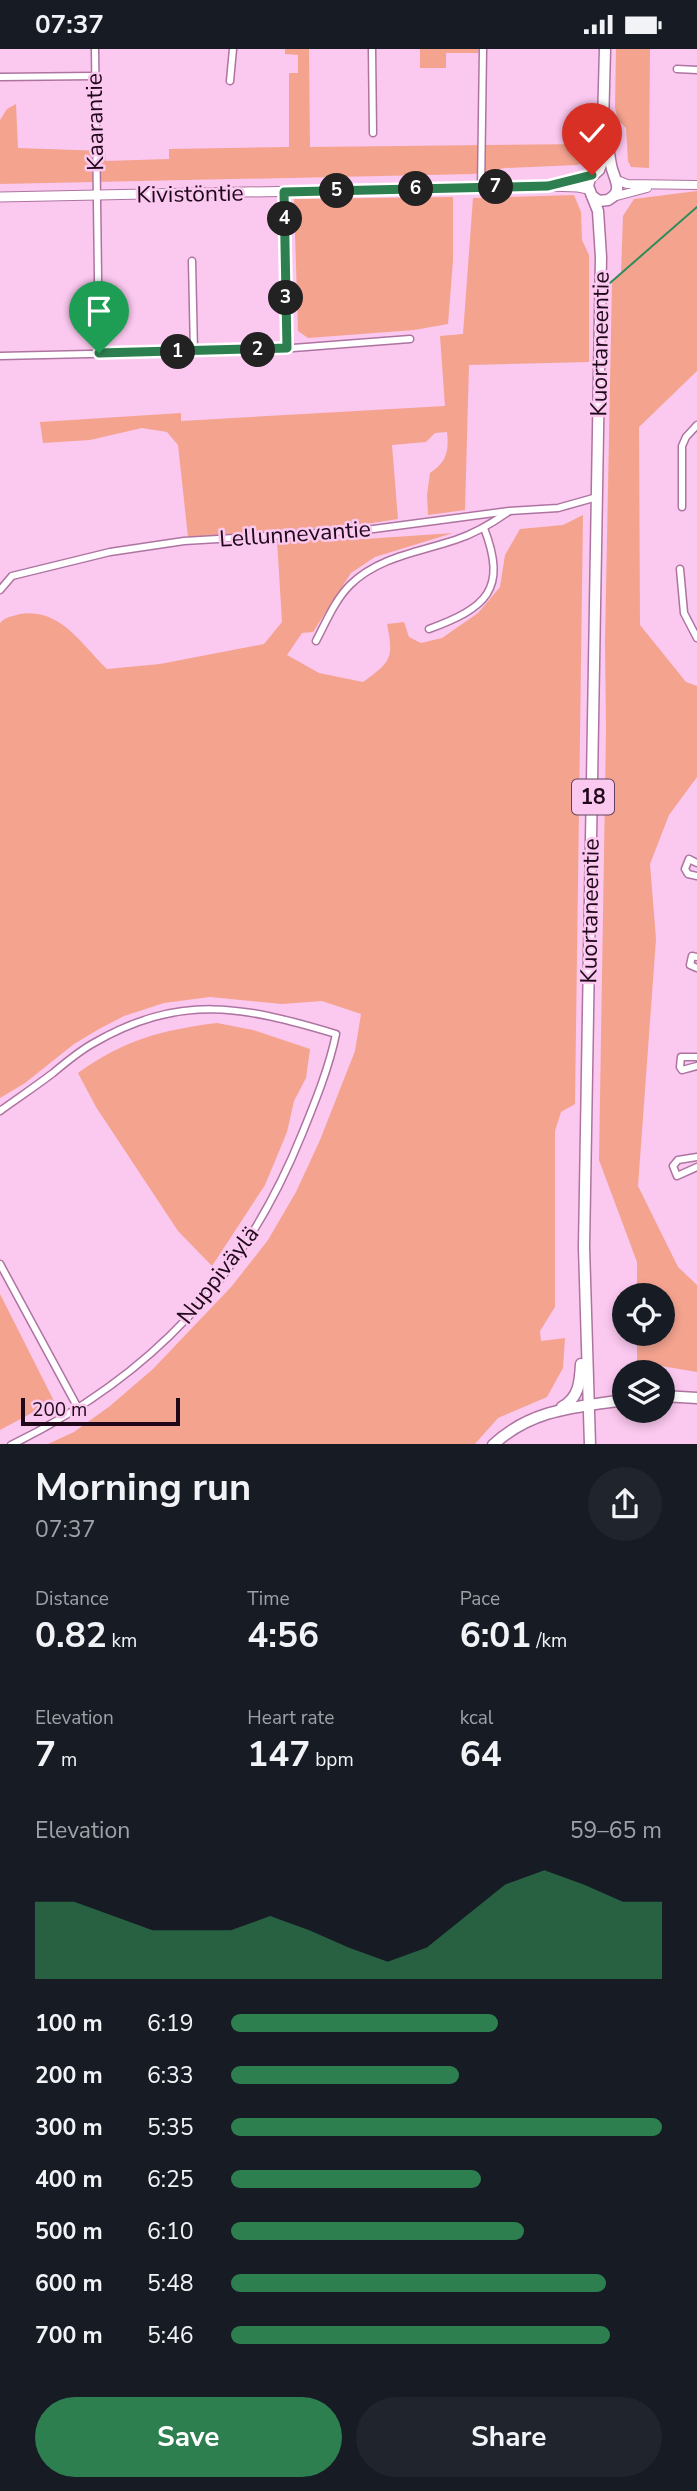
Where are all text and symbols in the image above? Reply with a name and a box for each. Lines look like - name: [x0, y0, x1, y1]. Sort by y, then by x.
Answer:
- text: 07:37: [35, 7, 104, 42]
- street label: Kaarantie: [79, 73, 111, 171]
- pin: [562, 103, 622, 175]
- icon: check: [573, 114, 611, 152]
- pin: 7: [478, 169, 514, 205]
- pin: 6: [398, 171, 434, 207]
- pin: 5: [320, 173, 354, 209]
- text: 7: [490, 173, 501, 199]
- text: 6: [410, 175, 421, 201]
- text: 5: [331, 177, 342, 203]
- street label: Kivistöntie: [136, 178, 244, 210]
- pin: 4: [268, 201, 302, 237]
- text: 4: [279, 205, 290, 231]
- street label: Kuortaneentie: [583, 271, 617, 417]
- pin: [69, 281, 129, 353]
- pin: 3: [268, 281, 304, 315]
- text: 3: [280, 284, 291, 310]
- icon: arrive: [80, 292, 118, 330]
- pin: 2: [240, 333, 276, 367]
- pin: 1: [160, 335, 196, 369]
- text: 2: [252, 336, 263, 362]
- text: 1: [172, 338, 183, 364]
- street label: Lellunnevantie: [218, 513, 372, 555]
- road number: 18: [572, 779, 614, 815]
- street label: Kuortaneentie: [573, 838, 607, 984]
- street label: Nuppiväylä: [170, 1220, 266, 1330]
- map controls: [612, 1283, 675, 1423]
- button: locate: [612, 1283, 675, 1346]
- button: layers: [612, 1360, 675, 1423]
- scale bar: [21, 1395, 180, 1427]
- text: 200 m: [32, 1397, 87, 1423]
- text: Morning run: [35, 1462, 251, 1513]
- button: share: [588, 1467, 662, 1541]
- text: 07:37: [35, 1514, 95, 1545]
- text: Distance: [35, 1586, 109, 1612]
- text: Time: [247, 1586, 290, 1612]
- text: Pace: [460, 1586, 500, 1612]
- text: 0.82: [35, 1612, 107, 1659]
- text: 4:56: [247, 1612, 319, 1659]
- text: 6:01: [460, 1612, 531, 1659]
- text: km: [107, 1628, 137, 1654]
- text: /km: [531, 1628, 567, 1654]
- text: Elevation: [35, 1705, 114, 1731]
- text: Heart rate: [247, 1705, 334, 1731]
- text: kcal: [460, 1705, 493, 1731]
- text: 7: [35, 1731, 56, 1778]
- text: 147: [247, 1731, 310, 1778]
- text: 64: [460, 1731, 502, 1778]
- text: m: [56, 1747, 77, 1773]
- text: bpm: [310, 1747, 354, 1773]
- text: Elevation: [35, 1815, 130, 1846]
- text: 59–65 m: [570, 1815, 662, 1846]
- text: 100 m: [35, 2008, 103, 2039]
- text: 6:19: [147, 2008, 194, 2039]
- text: 200 m: [35, 2060, 103, 2091]
- text: 6:33: [147, 2060, 194, 2091]
- text: 300 m: [35, 2112, 103, 2143]
- text: 5:35: [147, 2112, 194, 2143]
- text: 400 m: [35, 2164, 103, 2195]
- text: 6:25: [147, 2164, 194, 2195]
- text: 500 m: [35, 2216, 103, 2247]
- text: 6:10: [147, 2216, 194, 2247]
- text: 600 m: [35, 2268, 103, 2299]
- text: 5:48: [147, 2268, 194, 2299]
- text: 700 m: [35, 2320, 103, 2351]
- text: 5:46: [147, 2320, 194, 2351]
- button: Save: [35, 2397, 342, 2477]
- button: Share: [356, 2397, 662, 2477]

